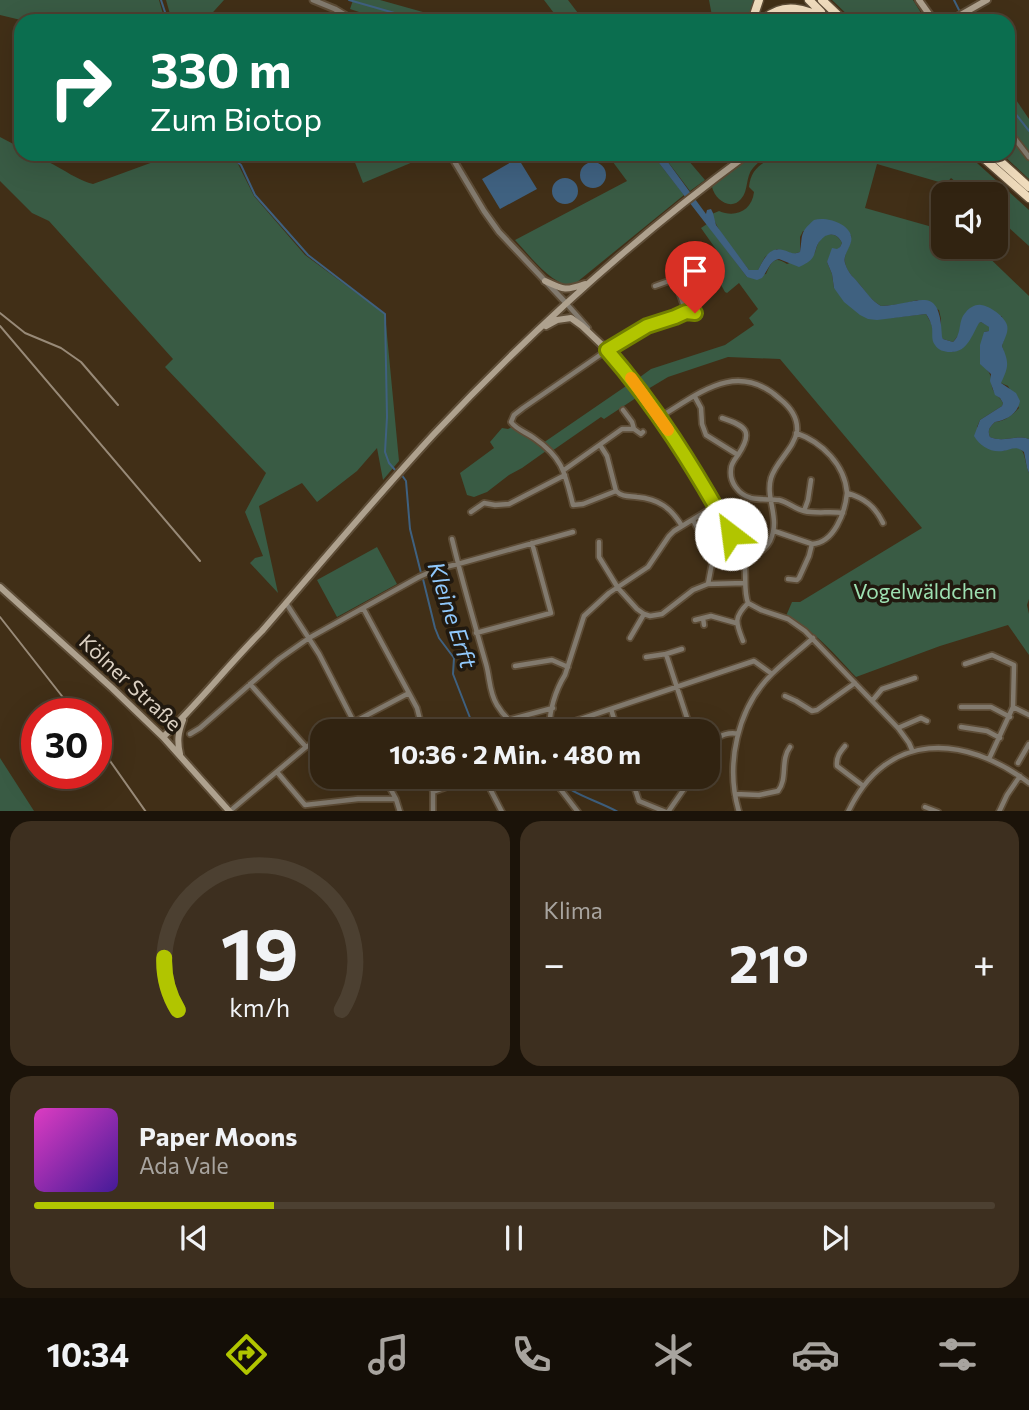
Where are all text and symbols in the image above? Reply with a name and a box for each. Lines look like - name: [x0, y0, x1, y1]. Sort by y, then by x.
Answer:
- text: 330 m: [150, 38, 291, 98]
- icon: right: [35, 42, 126, 133]
- text: Zum Biotop: [150, 98, 322, 138]
- map controls: [931, 182, 1008, 259]
- button: sound: [931, 182, 1008, 259]
- pin: [665, 241, 725, 313]
- icon: arrive: [676, 252, 714, 290]
- position arrow: [694, 497, 768, 571]
- water label: Kleine Erft: [423, 558, 483, 672]
- park label: Vogelwäldchen: [853, 578, 997, 603]
- street label: Kölner Straße: [75, 628, 187, 736]
- speed limit sign: 30: [21, 698, 112, 789]
- text: 10:36 · 2 Min. · 480 m: [389, 738, 641, 769]
- text: Klima: [544, 896, 603, 924]
- text: 19: [221, 906, 299, 995]
- text: 21°: [729, 930, 809, 994]
- text: −: [544, 939, 565, 986]
- text: +: [973, 939, 995, 986]
- text: km/h: [229, 991, 290, 1021]
- text: Paper Moons: [139, 1120, 297, 1151]
- text: Ada Vale: [139, 1151, 229, 1179]
- icon: previous: [175, 1219, 213, 1257]
- icon: pause: [495, 1219, 533, 1257]
- icon: next: [816, 1219, 854, 1257]
- icon: directions: [222, 1330, 271, 1379]
- icon: music: [364, 1330, 413, 1379]
- icon: phone: [507, 1330, 556, 1379]
- icon: climate: [649, 1330, 698, 1379]
- icon: car: [791, 1330, 840, 1379]
- icon: filters: [933, 1330, 982, 1379]
- text: 10:34: [47, 1334, 129, 1374]

